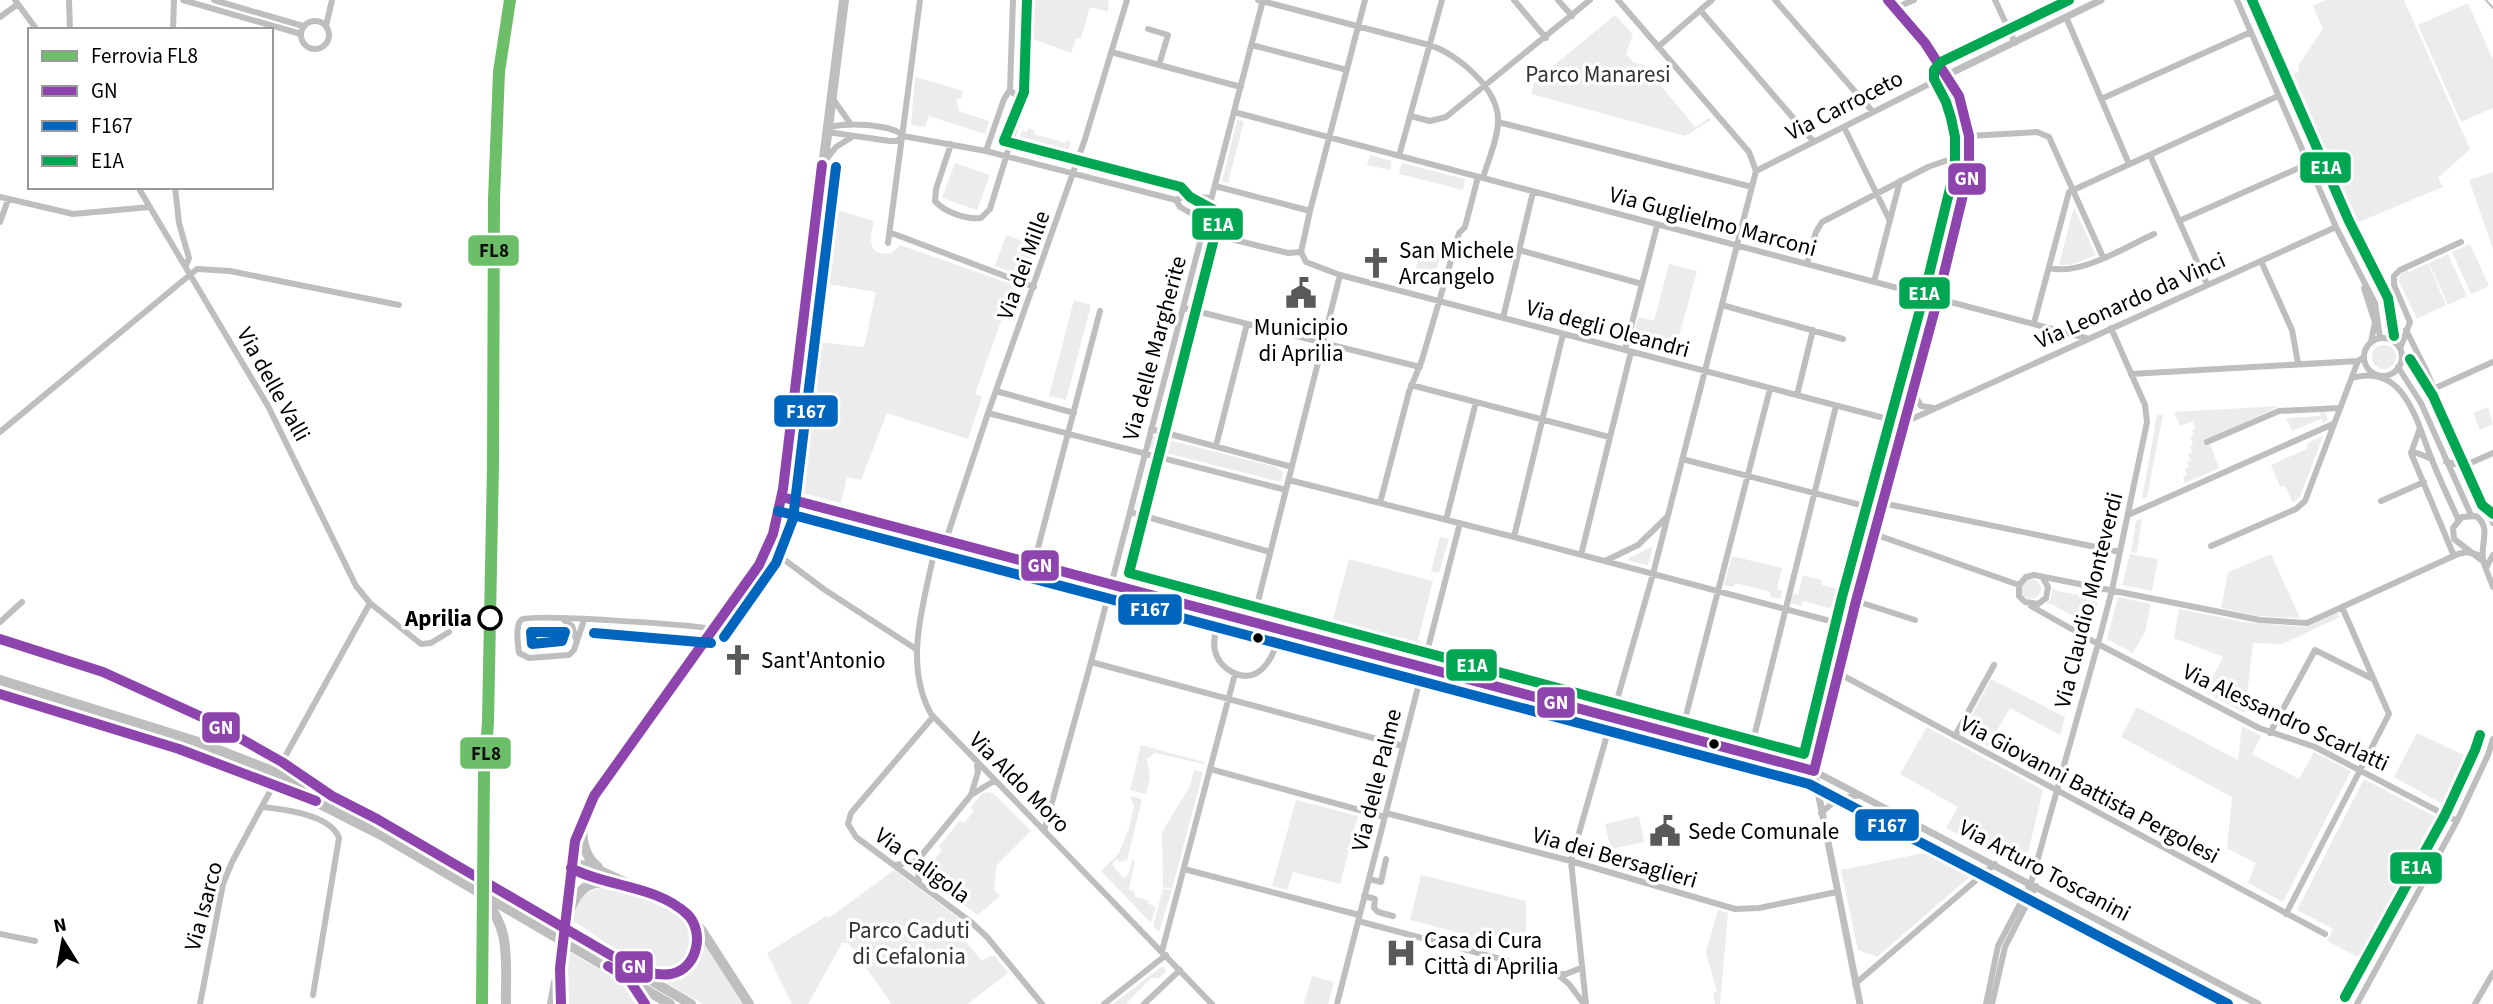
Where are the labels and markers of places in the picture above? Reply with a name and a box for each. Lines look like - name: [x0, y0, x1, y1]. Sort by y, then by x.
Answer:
- place label: San Michele Arcangelo: [1399, 234, 1514, 293]
- church icon: San Michele Arcangelo: [1359, 246, 1393, 280]
- public building icon: Municipio di Aprilia: [1284, 276, 1318, 310]
- place label: Municipio di Aprilia: [1254, 311, 1348, 370]
- place label: Aprilia: [404, 602, 472, 635]
- marker: Aprilia: [478, 606, 502, 630]
- unlabelled marker: [1251, 631, 1265, 645]
- church icon: Sant'Antonio: [721, 643, 755, 677]
- place label: Sant'Antonio: [761, 644, 885, 677]
- unlabelled marker: [1707, 737, 1721, 751]
- public building icon: Sede Comunale: [1648, 814, 1682, 848]
- place label: Sede Comunale: [1688, 815, 1839, 848]
- place label: Casa di Cura Città di Aprilia: [1424, 924, 1559, 983]
- hospital icon: Casa di Cura Città di Aprilia: [1384, 936, 1418, 970]

